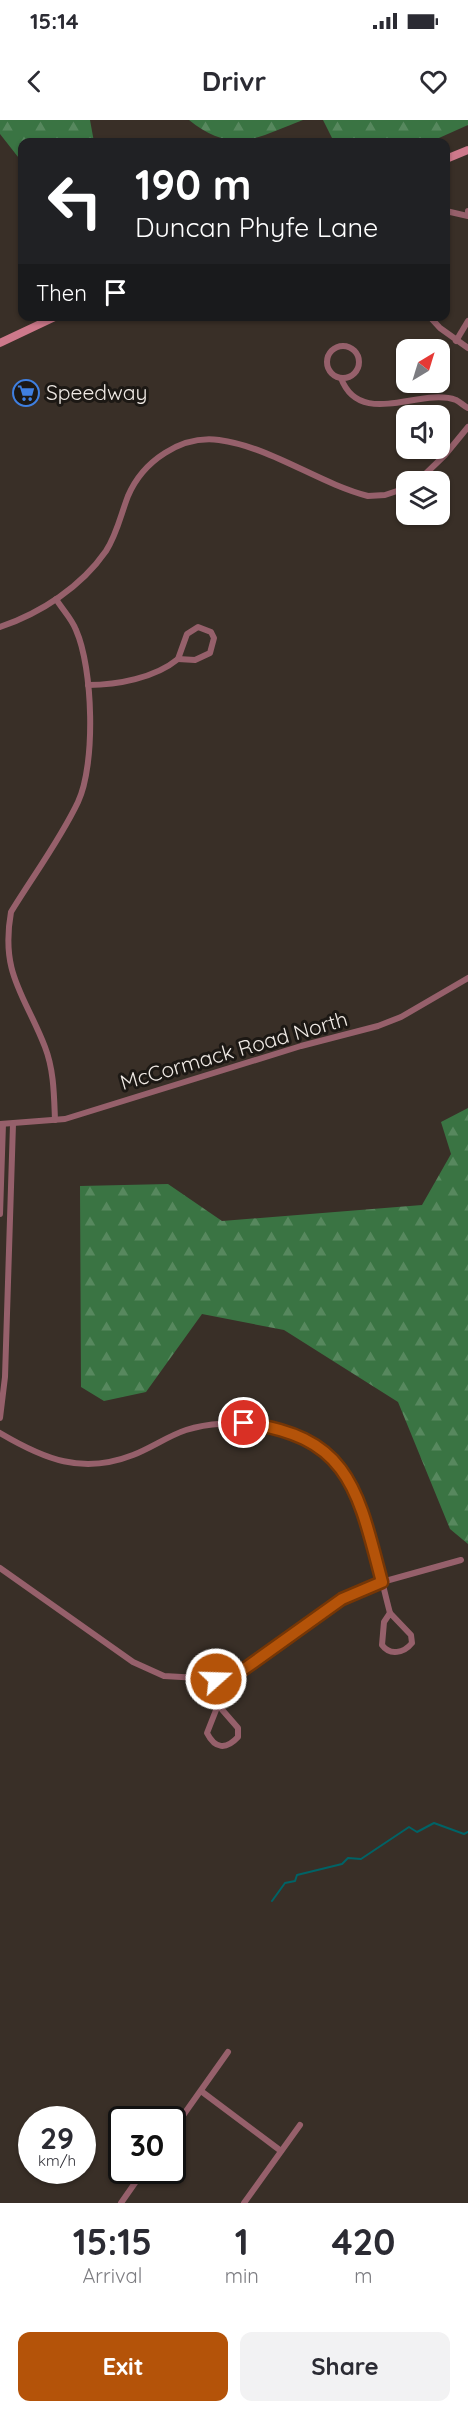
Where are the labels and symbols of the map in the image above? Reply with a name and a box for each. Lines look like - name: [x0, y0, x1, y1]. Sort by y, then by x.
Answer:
- north arrow: [396, 339, 450, 393]
- supermarket icon: Speedway: [11, 378, 41, 408]
- place label: Speedway: [46, 379, 148, 405]
- street label: McCormack Road North: [117, 1005, 350, 1095]
- pin: [218, 1397, 269, 1448]
- position arrow: [184, 1647, 248, 1711]
- speed limit sign: 30: [108, 2106, 186, 2184]

